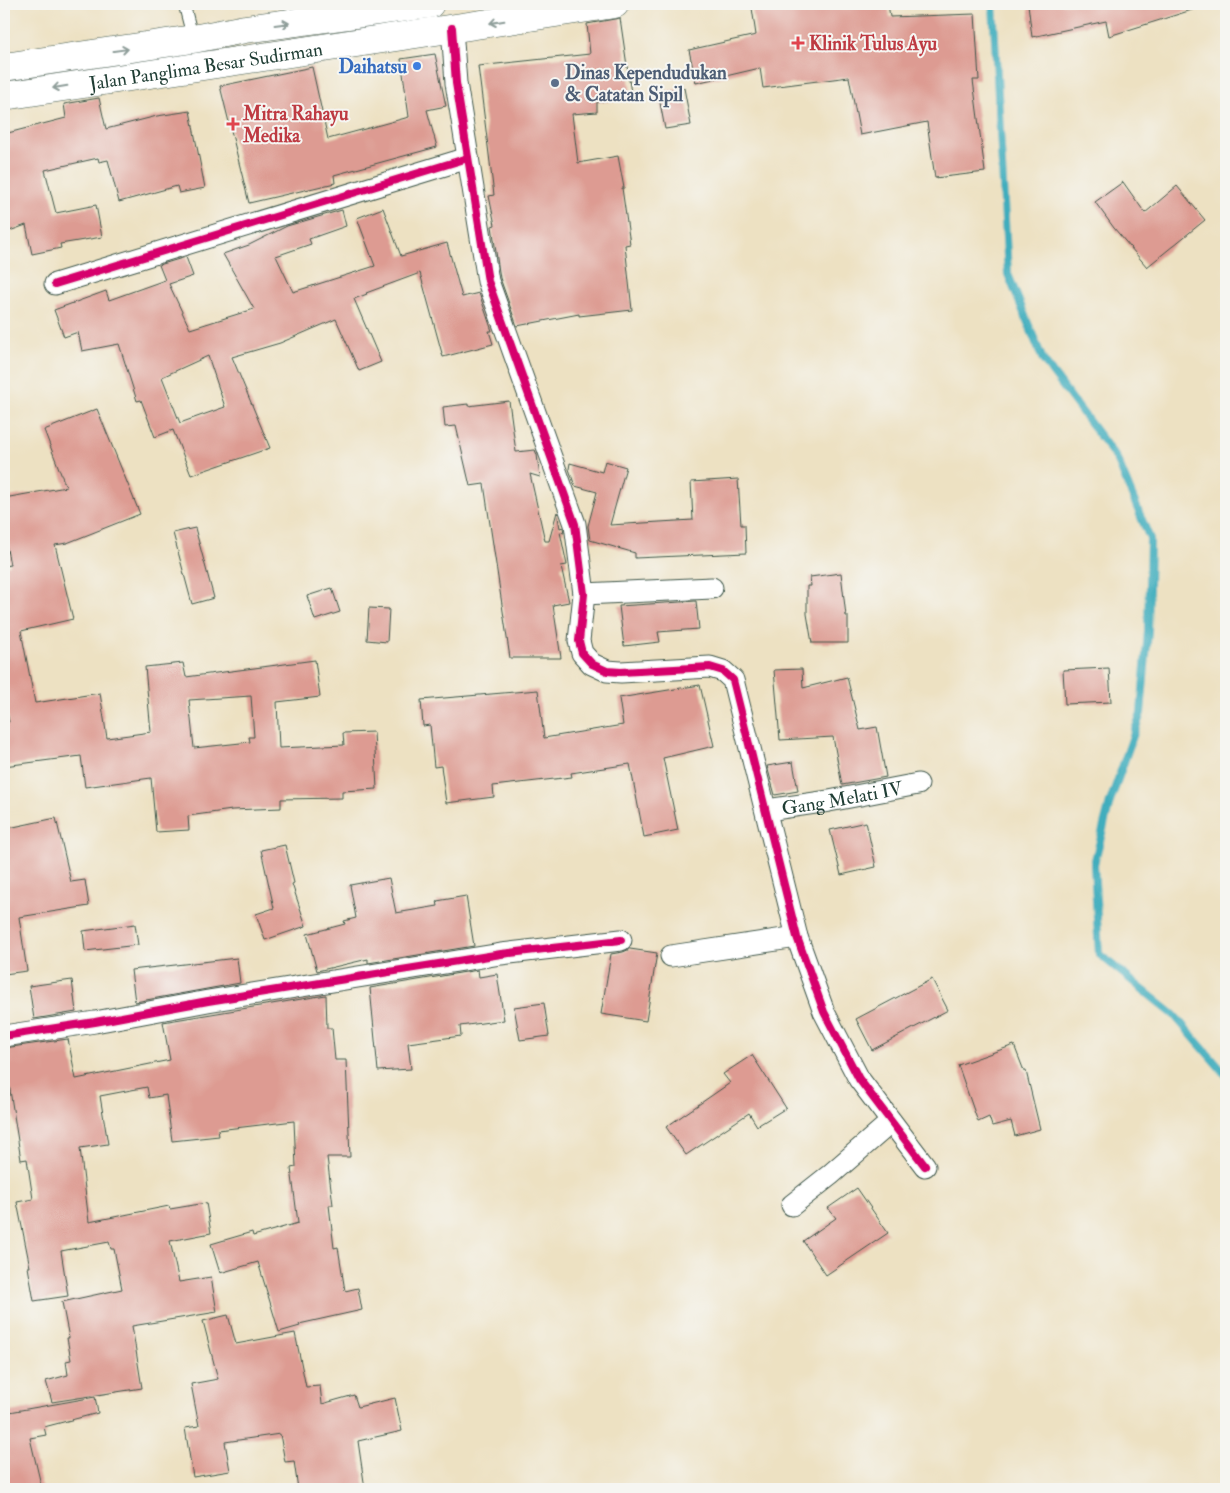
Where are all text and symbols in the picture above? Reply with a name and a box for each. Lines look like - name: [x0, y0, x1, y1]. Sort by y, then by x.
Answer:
- one-way arrow: [490, 17, 506, 27]
- one-way arrow: [273, 19, 289, 29]
- place label: Klinik Tulus Ayu: [809, 32, 937, 57]
- marker: Klinik Tulus Ayu: [791, 36, 805, 50]
- street label: Jalan Panglima Besar Sudirman: [87, 37, 324, 96]
- one-way arrow: [113, 45, 129, 55]
- place label: Daihatsu: [338, 55, 407, 79]
- marker: Daihatsu: [411, 60, 423, 72]
- place label: Dinas Kependudukan & Catatan Sipil: [565, 61, 727, 108]
- marker: Dinas Kependudukan & Catatan Sipil: [549, 77, 561, 89]
- one-way arrow: [52, 83, 68, 93]
- place label: Mitra Rahayu Medika: [242, 102, 349, 148]
- marker: Mitra Rahayu Medika: [227, 118, 239, 130]
- street label: Gang Melati IV: [780, 776, 905, 821]

